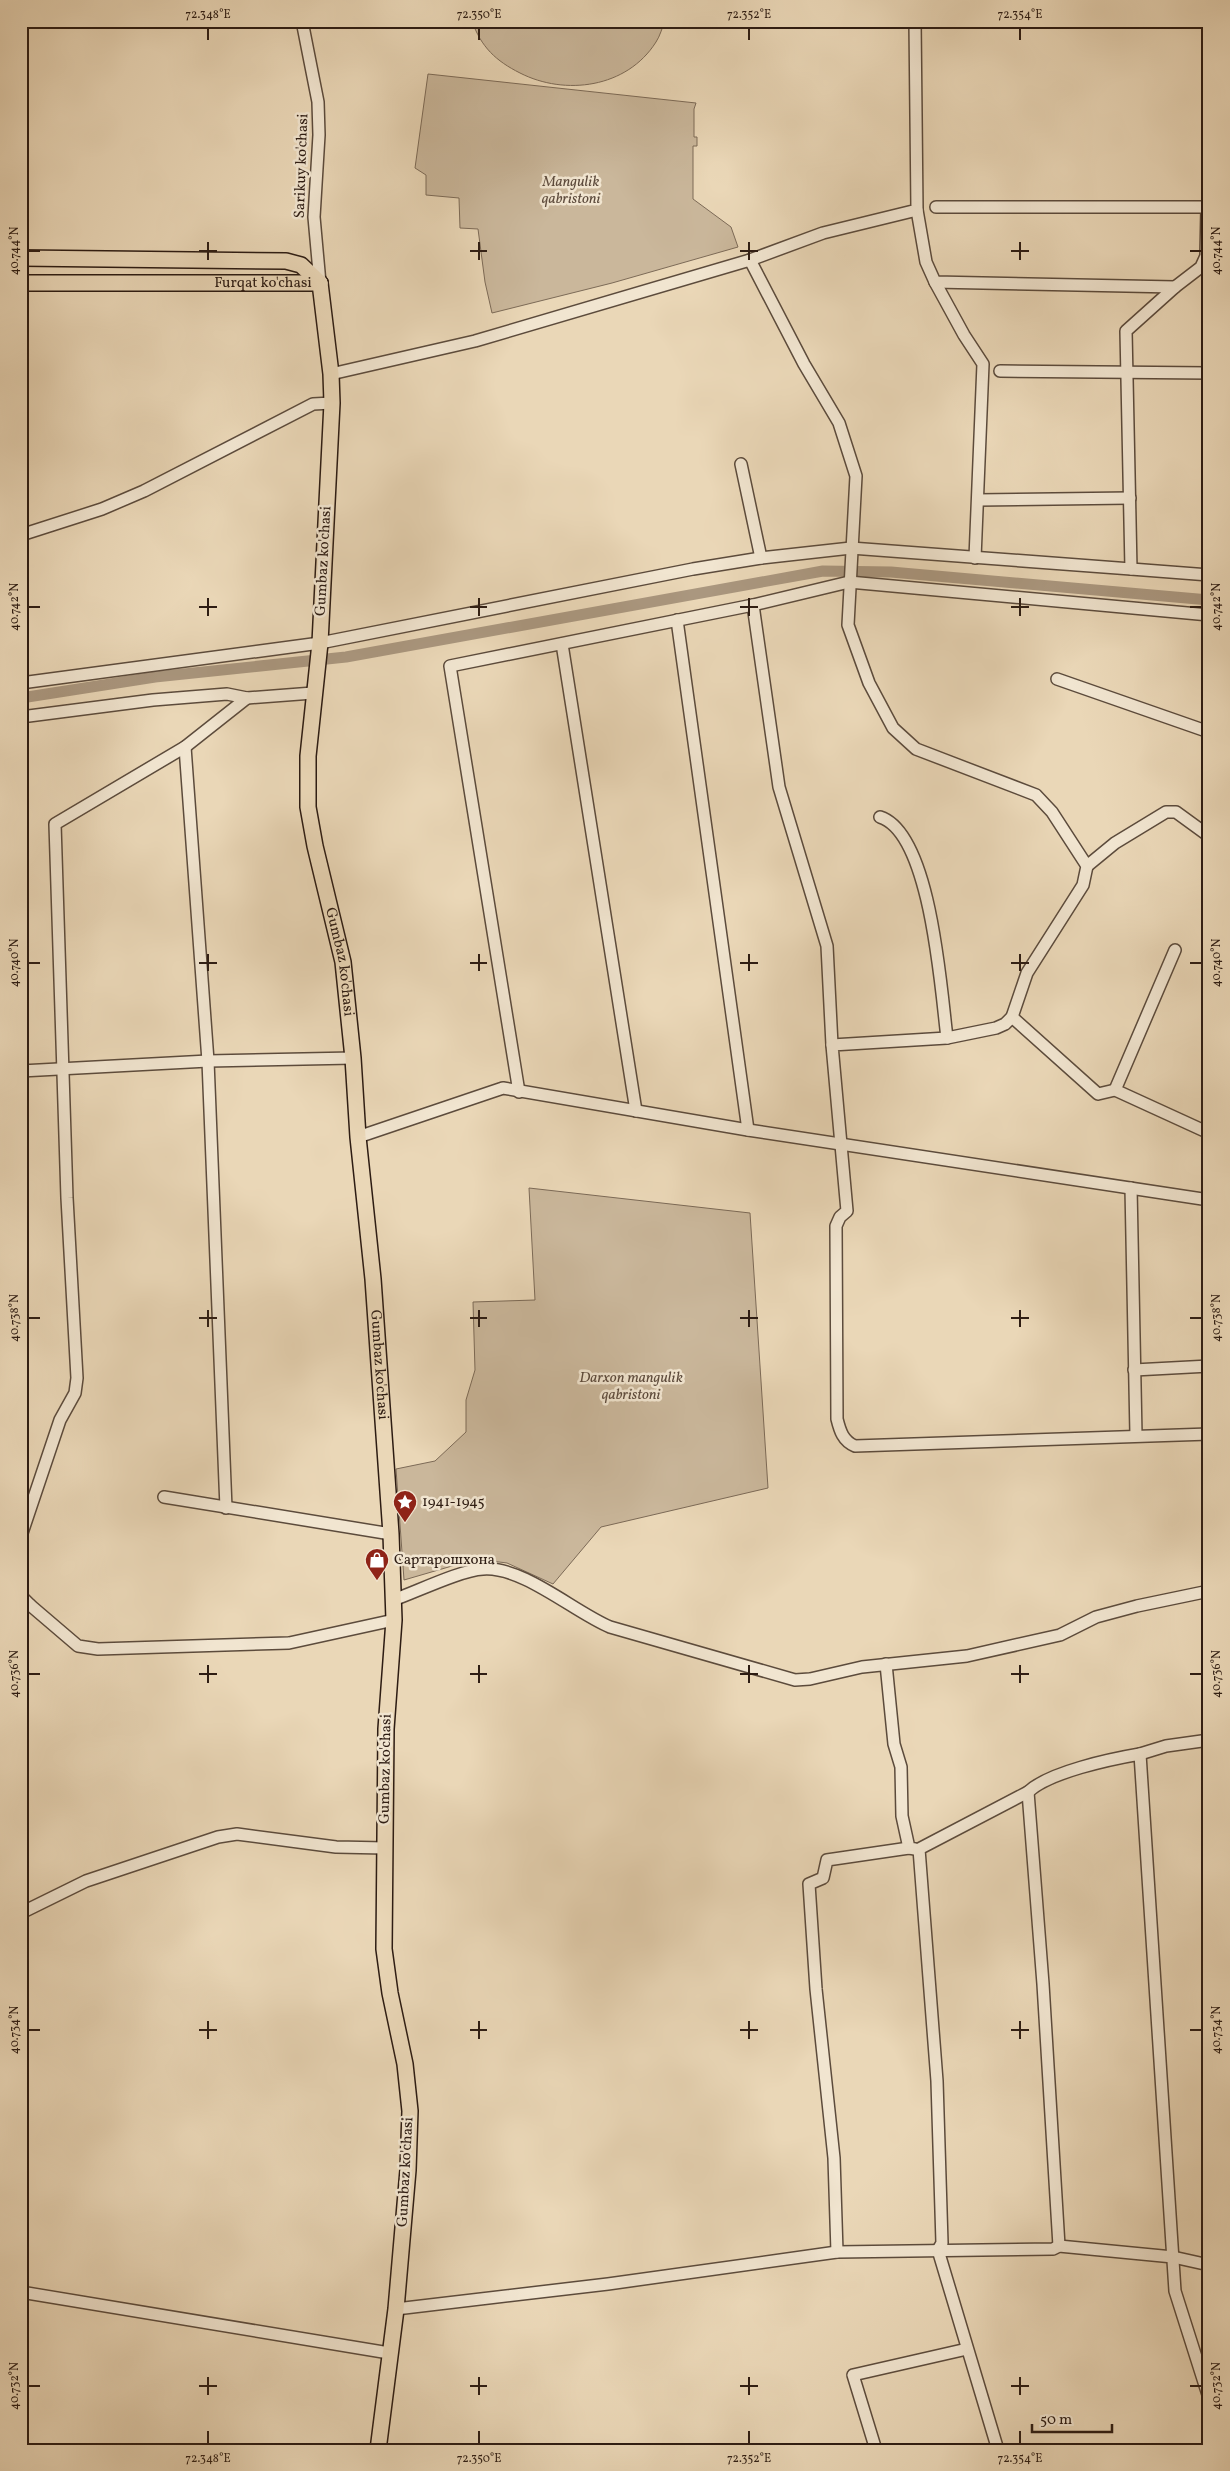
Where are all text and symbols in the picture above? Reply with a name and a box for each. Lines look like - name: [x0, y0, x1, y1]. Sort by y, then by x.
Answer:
- text: 72.348°E: [185, 7, 231, 23]
- text: 72.350°E: [457, 7, 501, 23]
- text: 72.352°E: [727, 7, 771, 23]
- text: 72.354°E: [998, 7, 1042, 23]
- street label: Sarikuy ko'chasi: [290, 113, 314, 219]
- park label: Mangulik qabristoni: [541, 172, 601, 210]
- text: 40.744°N: [7, 227, 23, 275]
- text: 40.744°N: [1209, 227, 1225, 275]
- street label: Furqat ko'chasi: [214, 273, 312, 294]
- street label: Gumbaz ko'chasi: [311, 505, 337, 617]
- text: 40.742°N: [7, 583, 23, 631]
- text: 40.742°N: [1209, 583, 1225, 631]
- street label: Gumbaz ko'chasi: [320, 905, 359, 1017]
- text: 40.740°N: [7, 939, 23, 987]
- text: 40.740°N: [1209, 939, 1225, 987]
- text: 40.738°N: [7, 1294, 23, 1342]
- text: 40.738°N: [1209, 1294, 1225, 1342]
- street label: Gumbaz ko'chasi: [365, 1309, 393, 1420]
- park label: Darxon mangulik qabristoni: [579, 1368, 683, 1406]
- place icon: 1941-1945: [392, 1489, 418, 1523]
- place label: 1941-1945: [422, 1492, 485, 1513]
- shop icon: Сартарошхона: [364, 1547, 390, 1581]
- place label: Сартарошхона: [394, 1550, 495, 1571]
- text: 40.736°N: [7, 1650, 23, 1698]
- text: 40.736°N: [1209, 1650, 1225, 1698]
- street label: Gumbaz ko'chasi: [375, 1714, 397, 1824]
- text: 40.734°N: [7, 2006, 23, 2054]
- text: 40.734°N: [1209, 2006, 1225, 2054]
- street label: Gumbaz ko'chasi: [393, 2116, 419, 2228]
- text: 40.732°N: [7, 2362, 23, 2410]
- text: 40.732°N: [1209, 2362, 1225, 2410]
- scale bar: [1032, 2401, 1112, 2433]
- text: 50 m: [1040, 2410, 1072, 2431]
- text: 72.348°E: [185, 2451, 231, 2467]
- text: 72.350°E: [457, 2451, 501, 2467]
- text: 72.352°E: [727, 2451, 771, 2467]
- text: 72.354°E: [998, 2451, 1042, 2467]

